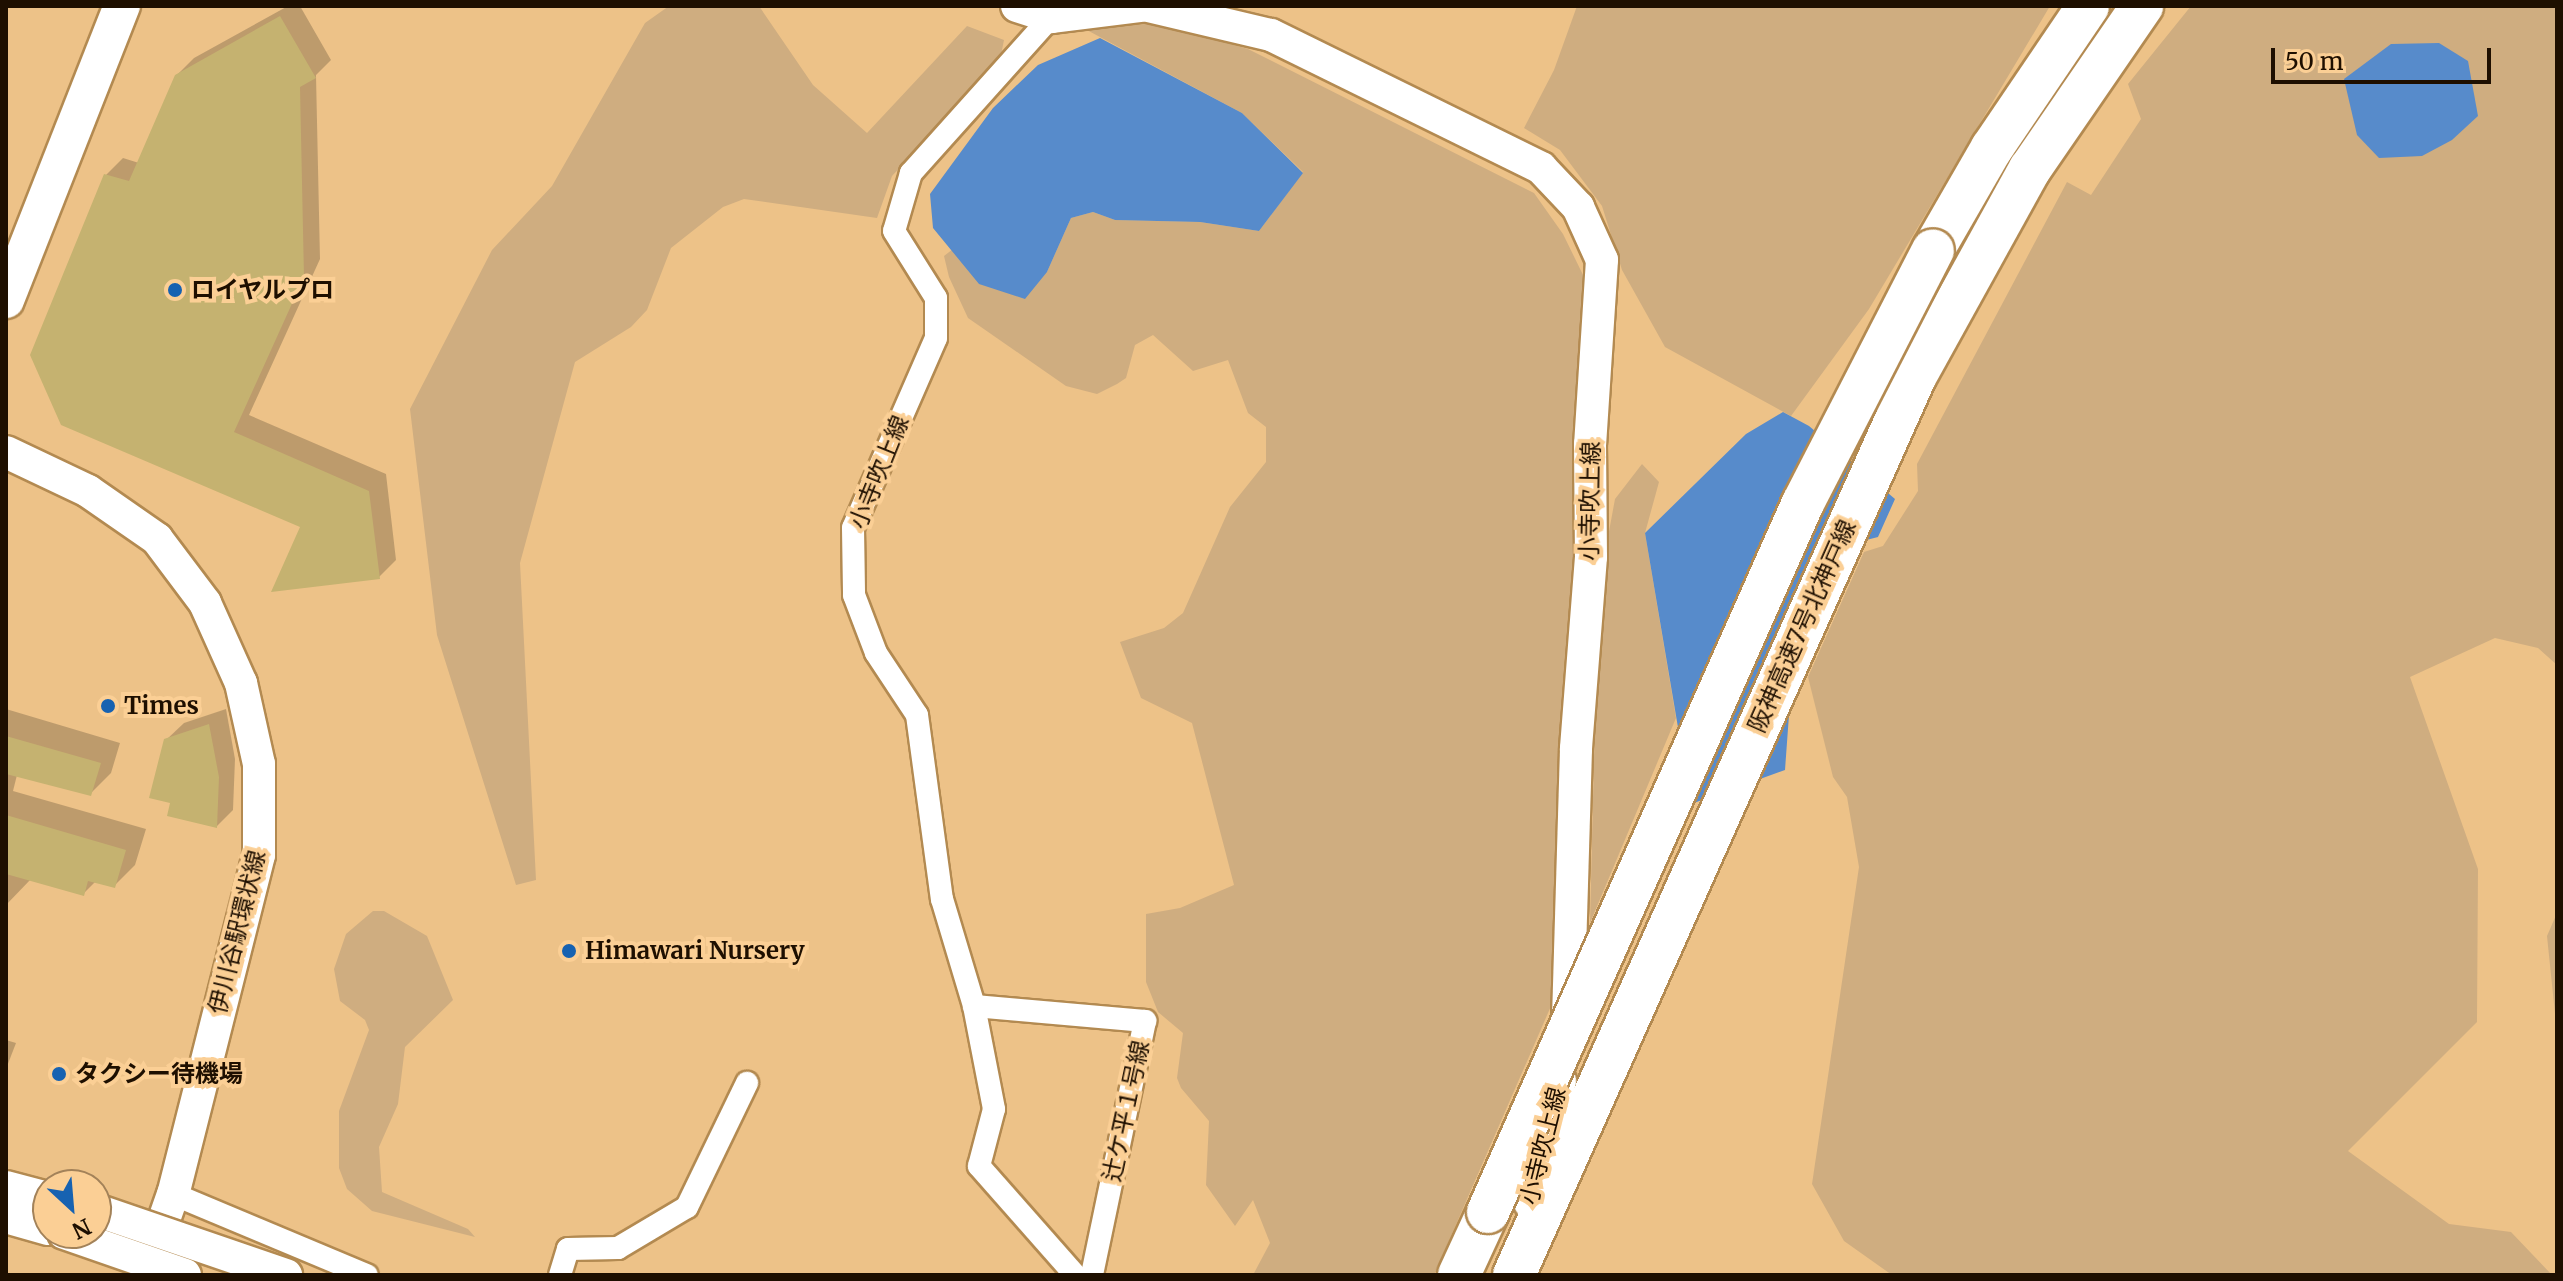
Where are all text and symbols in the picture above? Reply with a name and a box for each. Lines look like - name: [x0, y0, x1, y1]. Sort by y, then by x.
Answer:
- scale bar: [2275, 32, 2495, 82]
- text: 50 m: [2285, 46, 2344, 77]
- place label: ロイヤルプロ: [191, 276, 335, 304]
- marker: ロイヤルプロ: [166, 281, 184, 299]
- street label: 小寺吹上線: [843, 411, 915, 533]
- street label: 小寺吹上線: [1575, 441, 1605, 561]
- street label: 阪神高速7号北神戸線: [1742, 515, 1862, 737]
- place label: Times: [124, 692, 199, 720]
- marker: Times: [99, 697, 117, 715]
- street label: 伊川谷駅環状線: [203, 847, 271, 1017]
- place label: Himawari Nursery: [585, 937, 805, 965]
- marker: Himawari Nursery: [560, 942, 578, 960]
- street label: 辻ケ平１号線: [1097, 1038, 1155, 1184]
- place label: タクシー待機場: [75, 1060, 243, 1088]
- marker: タクシー待機場: [50, 1065, 68, 1083]
- street label: 小寺吹上線: [1515, 1084, 1571, 1208]
- north arrow: [32, 1169, 112, 1249]
- text: N: [68, 1212, 96, 1245]

